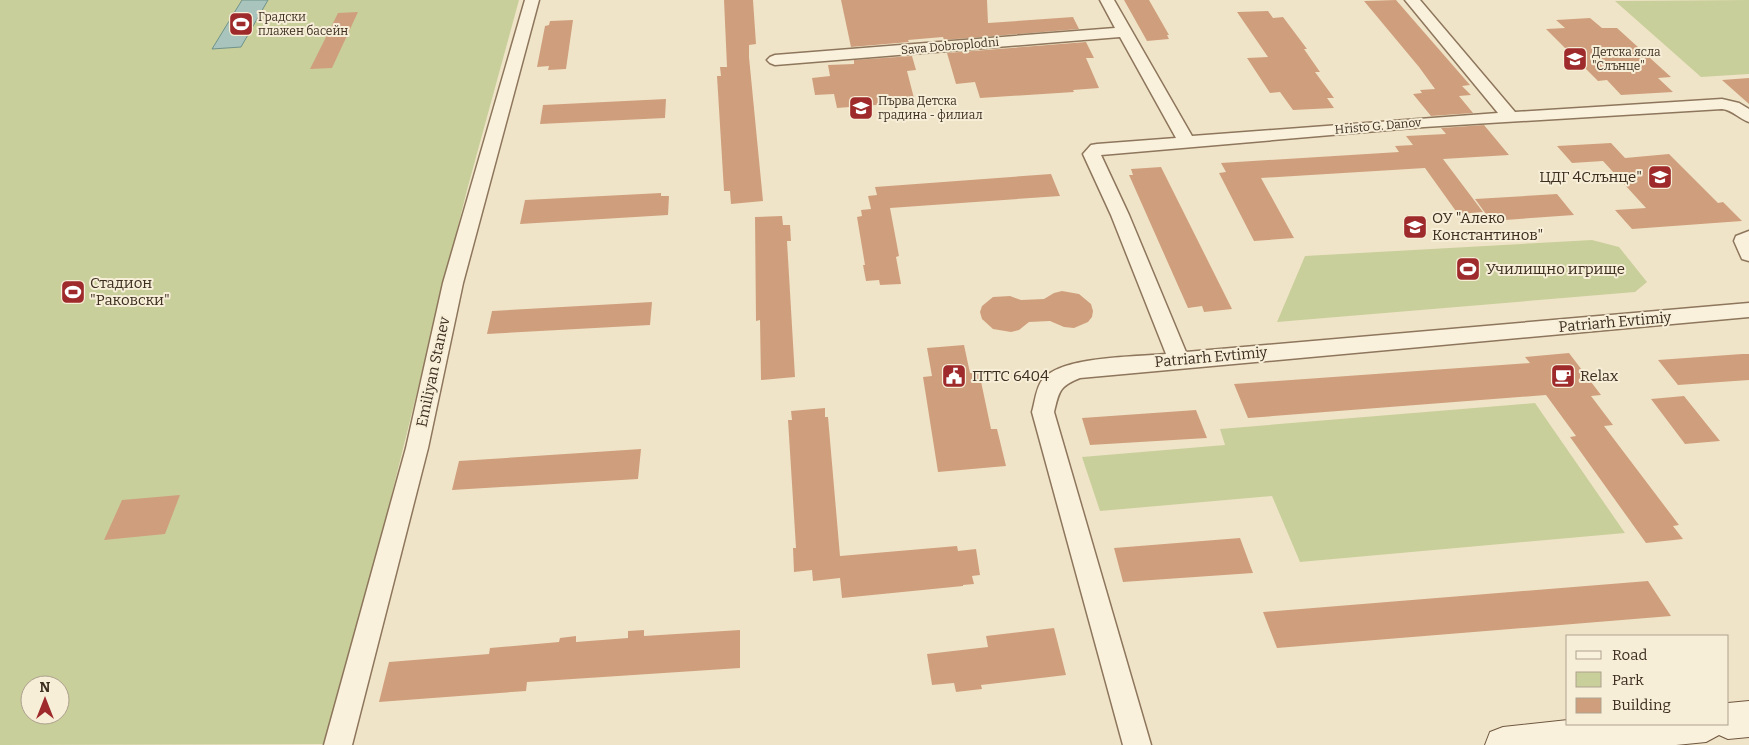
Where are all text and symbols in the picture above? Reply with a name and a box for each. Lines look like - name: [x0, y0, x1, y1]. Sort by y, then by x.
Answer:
- place label: Градски плажен басейн: [258, 10, 348, 38]
- sports icon: Градски плажен басейн: [228, 11, 254, 37]
- street label: Sava Dobroplodni: [900, 35, 1000, 57]
- place label: Детска ясла "Слънце": [1592, 45, 1661, 73]
- school or university icon: Детска ясла "Слънце": [1562, 46, 1588, 72]
- place label: Първа Детска градина - филиал: [878, 94, 983, 122]
- school or university icon: Първа Детска градина - филиал: [848, 95, 874, 121]
- street label: Hristo G. Danov: [1334, 115, 1423, 137]
- school or university icon: ЦДГ 4Слънце": [1647, 164, 1673, 190]
- place label: ЦДГ 4Слънце": [1539, 168, 1642, 186]
- place label: ОУ "Алеко Константинов": [1432, 209, 1543, 244]
- school or university icon: ОУ "Алеко Константинов": [1402, 214, 1428, 240]
- sports icon: Училищно игрище: [1455, 256, 1481, 282]
- place label: Училищно игрище: [1486, 260, 1625, 278]
- place label: Стадион "Раковски": [90, 274, 170, 309]
- sports icon: Стадион "Раковски": [60, 279, 86, 305]
- street label: Patriarh Evtimiy: [1558, 308, 1672, 336]
- street label: Emiliyan Stanev: [413, 315, 454, 429]
- street label: Patriarh Evtimiy: [1154, 343, 1268, 371]
- public building icon: ПТТС 6404: [941, 363, 967, 389]
- cafe icon: Relax: [1550, 363, 1576, 389]
- place label: ПТТС 6404: [972, 367, 1049, 385]
- place label: Relax: [1580, 367, 1619, 385]
- legend: [1566, 635, 1729, 725]
- text: Road: [1612, 646, 1647, 664]
- text: Park: [1612, 671, 1644, 689]
- north arrow: [20, 675, 70, 725]
- text: N: [40, 679, 51, 696]
- text: Building: [1612, 696, 1671, 714]

